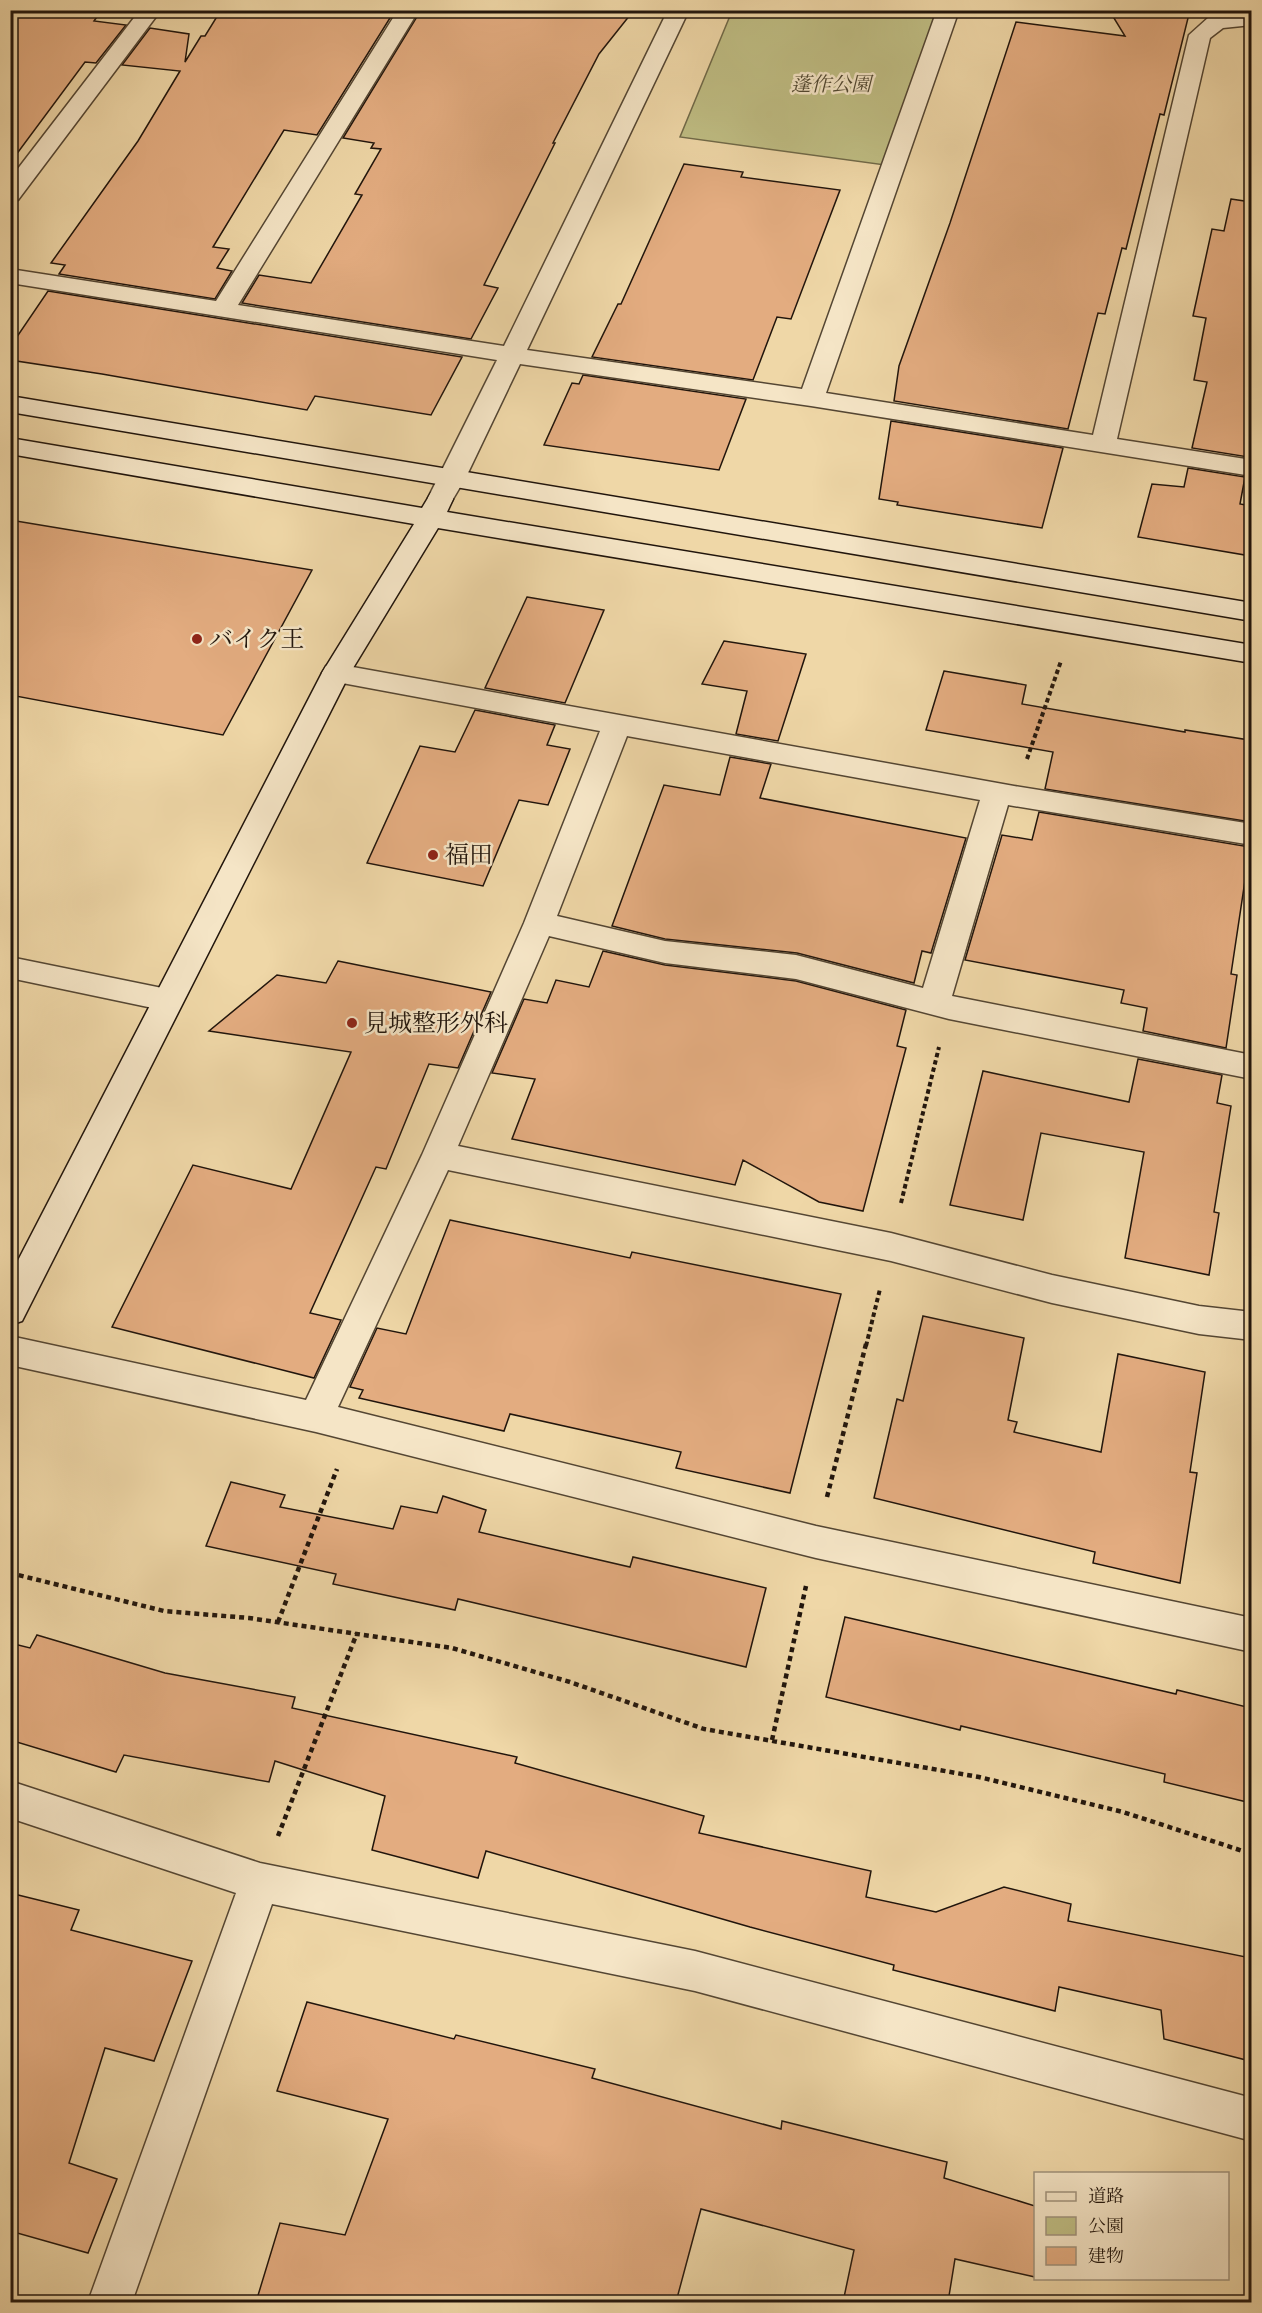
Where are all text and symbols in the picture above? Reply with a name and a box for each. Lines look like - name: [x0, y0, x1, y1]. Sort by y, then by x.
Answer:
- park label: 蓬作公園: [791, 71, 874, 98]
- place label: バイク王: [209, 623, 305, 655]
- marker: バイク王: [190, 632, 204, 646]
- place label: 福田: [445, 839, 493, 871]
- marker: 福田: [426, 848, 440, 862]
- place label: 見城整形外科: [364, 1007, 508, 1039]
- marker: 見城整形外科: [345, 1016, 359, 1030]
- legend: [1034, 2172, 1229, 2280]
- text: 道路: [1088, 2184, 1124, 2208]
- text: 公園: [1088, 2214, 1124, 2238]
- text: 建物: [1088, 2244, 1124, 2268]

